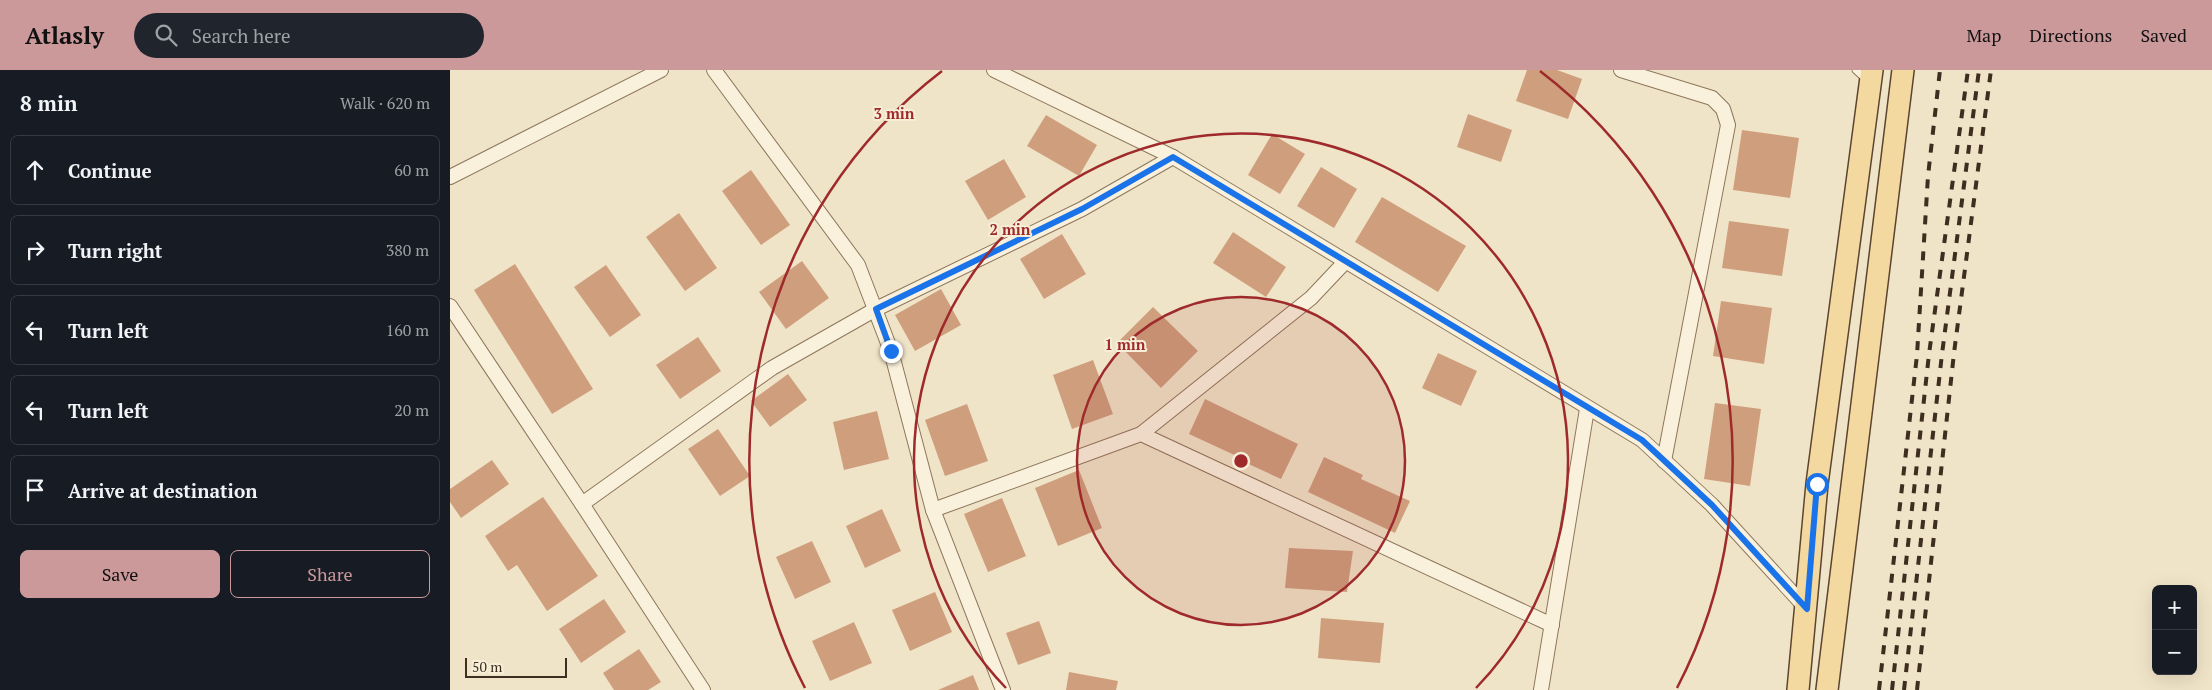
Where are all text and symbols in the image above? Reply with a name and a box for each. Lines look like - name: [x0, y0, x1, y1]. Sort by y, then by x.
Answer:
- search box: [134, 13, 484, 58]
- text: Atlasly: [25, 19, 104, 51]
- icon: search: [152, 21, 180, 49]
- text: Search here: [192, 23, 291, 48]
- text: Map: [1966, 23, 2001, 47]
- text: Directions: [2029, 23, 2112, 47]
- text: Saved: [2140, 23, 2187, 47]
- text: 8 min: [20, 89, 77, 117]
- text: Walk · 620 m: [340, 92, 430, 114]
- text: 3 min: [873, 103, 915, 123]
- icon: ahead: [21, 156, 49, 184]
- text: Continue: [68, 158, 152, 183]
- text: 60 m: [394, 159, 429, 181]
- text: 2 min: [989, 219, 1031, 239]
- icon: right: [21, 236, 49, 264]
- text: Turn right: [68, 238, 162, 263]
- text: 380 m: [386, 239, 429, 261]
- icon: left: [21, 316, 49, 344]
- text: Turn left: [68, 318, 149, 343]
- text: 160 m: [386, 319, 429, 341]
- text: 1 min: [1104, 334, 1146, 354]
- route end: [880, 340, 903, 363]
- icon: left: [21, 396, 49, 424]
- text: Turn left: [68, 398, 149, 423]
- text: 20 m: [394, 399, 429, 421]
- centre of rings: [1232, 452, 1250, 470]
- route start: [1806, 473, 1829, 496]
- icon: arrive: [21, 476, 49, 504]
- text: Arrive at destination: [68, 478, 257, 503]
- button: Save: [20, 550, 220, 598]
- button: Share: [230, 550, 430, 598]
- map controls: [2152, 585, 2197, 675]
- button: +: [2152, 585, 2197, 630]
- button: −: [2152, 630, 2197, 675]
- scale bar: [465, 655, 568, 678]
- text: 50 m: [472, 657, 502, 676]

